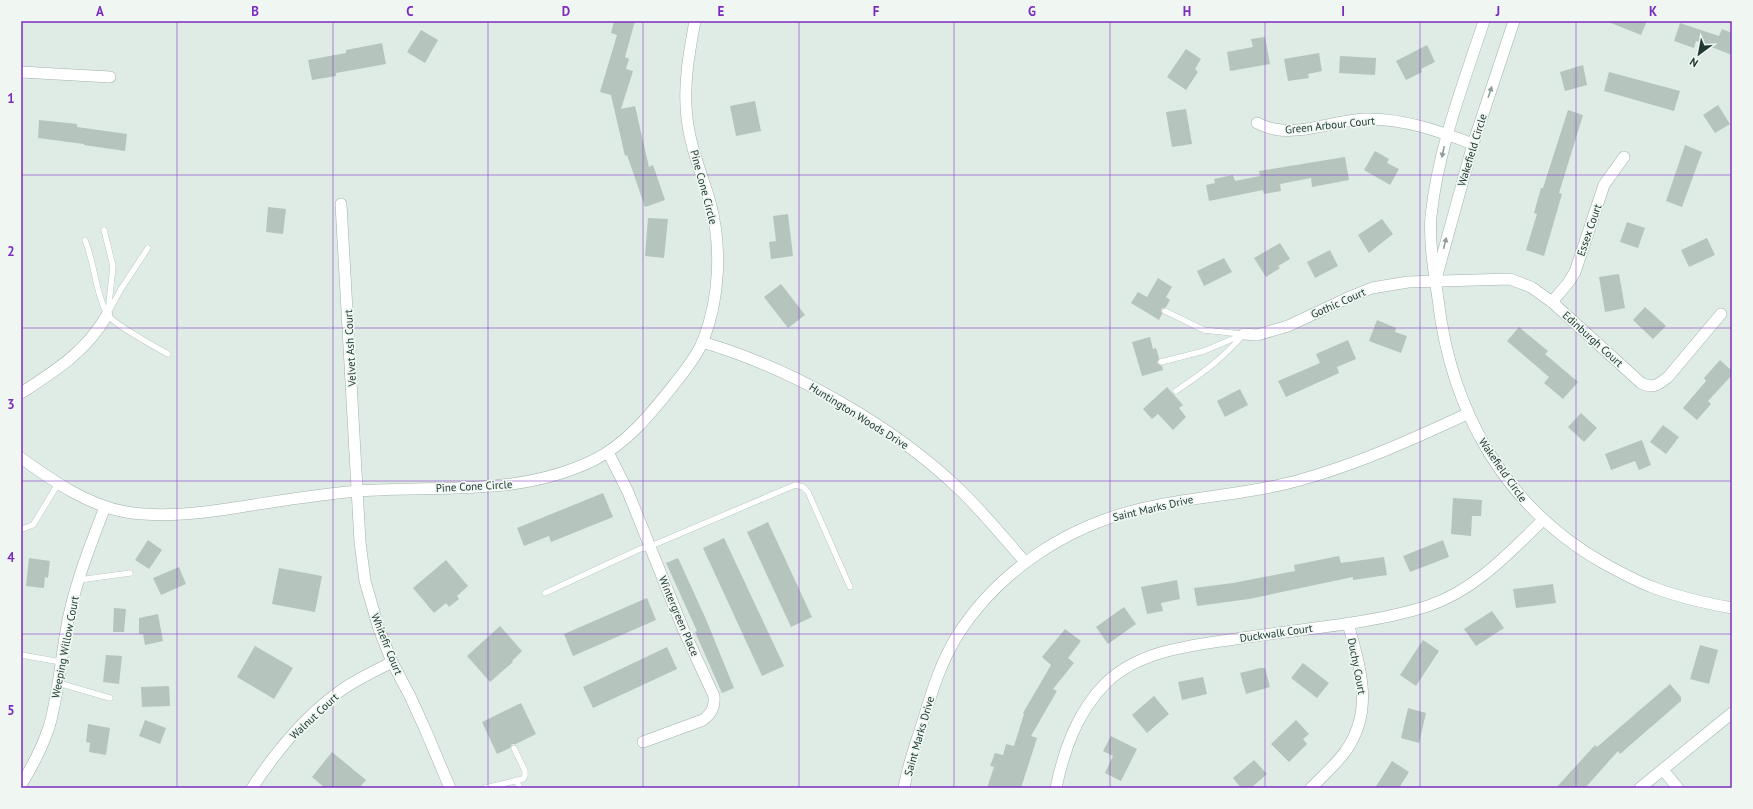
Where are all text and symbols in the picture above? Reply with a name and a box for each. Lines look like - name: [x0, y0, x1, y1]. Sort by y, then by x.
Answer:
- text: A: [96, 3, 104, 20]
- text: B: [251, 3, 259, 20]
- text: C: [406, 3, 414, 20]
- text: D: [562, 3, 570, 20]
- text: E: [718, 3, 725, 20]
- text: F: [873, 3, 880, 20]
- text: G: [1028, 3, 1036, 20]
- text: H: [1183, 3, 1191, 20]
- text: I: [1341, 3, 1345, 20]
- text: J: [1495, 3, 1500, 20]
- text: K: [1649, 3, 1657, 20]
- north arrow: [1679, 34, 1719, 74]
- text: N: [1687, 55, 1700, 70]
- one-way arrow: [1487, 86, 1493, 98]
- text: 1: [7, 90, 15, 107]
- street label: Wakefield Circle: [1454, 112, 1490, 188]
- street label: Green Arbour Court: [1284, 113, 1376, 137]
- one-way arrow: [1440, 146, 1446, 158]
- street label: Pine Cone Circle: [687, 148, 721, 226]
- street label: Essex Court: [1574, 202, 1605, 258]
- one-way arrow: [1442, 237, 1448, 249]
- text: 2: [7, 243, 15, 260]
- street label: Gothic Court: [1308, 285, 1368, 321]
- street label: Edinburgh Court: [1560, 308, 1626, 370]
- street label: Velvet Ash Court: [341, 309, 359, 388]
- street label: Huntington Woods Drive: [807, 380, 912, 453]
- text: 3: [7, 396, 15, 413]
- street label: Wakefield Circle: [1476, 435, 1531, 505]
- street label: Pine Cone Circle: [435, 477, 513, 495]
- street label: Saint Marks Drive: [1111, 492, 1195, 524]
- text: 4: [7, 549, 15, 566]
- street label: Wintergreen Place: [656, 574, 702, 659]
- street label: Weeping Willow Court: [48, 594, 82, 699]
- street label: Whitefir Court: [368, 611, 406, 677]
- street label: Duckwalk Court: [1239, 621, 1314, 645]
- street label: Duchy Court: [1345, 637, 1369, 696]
- street label: Walnut Court: [287, 690, 341, 742]
- street label: Saint Marks Drive: [901, 694, 937, 777]
- text: 5: [7, 702, 15, 719]

